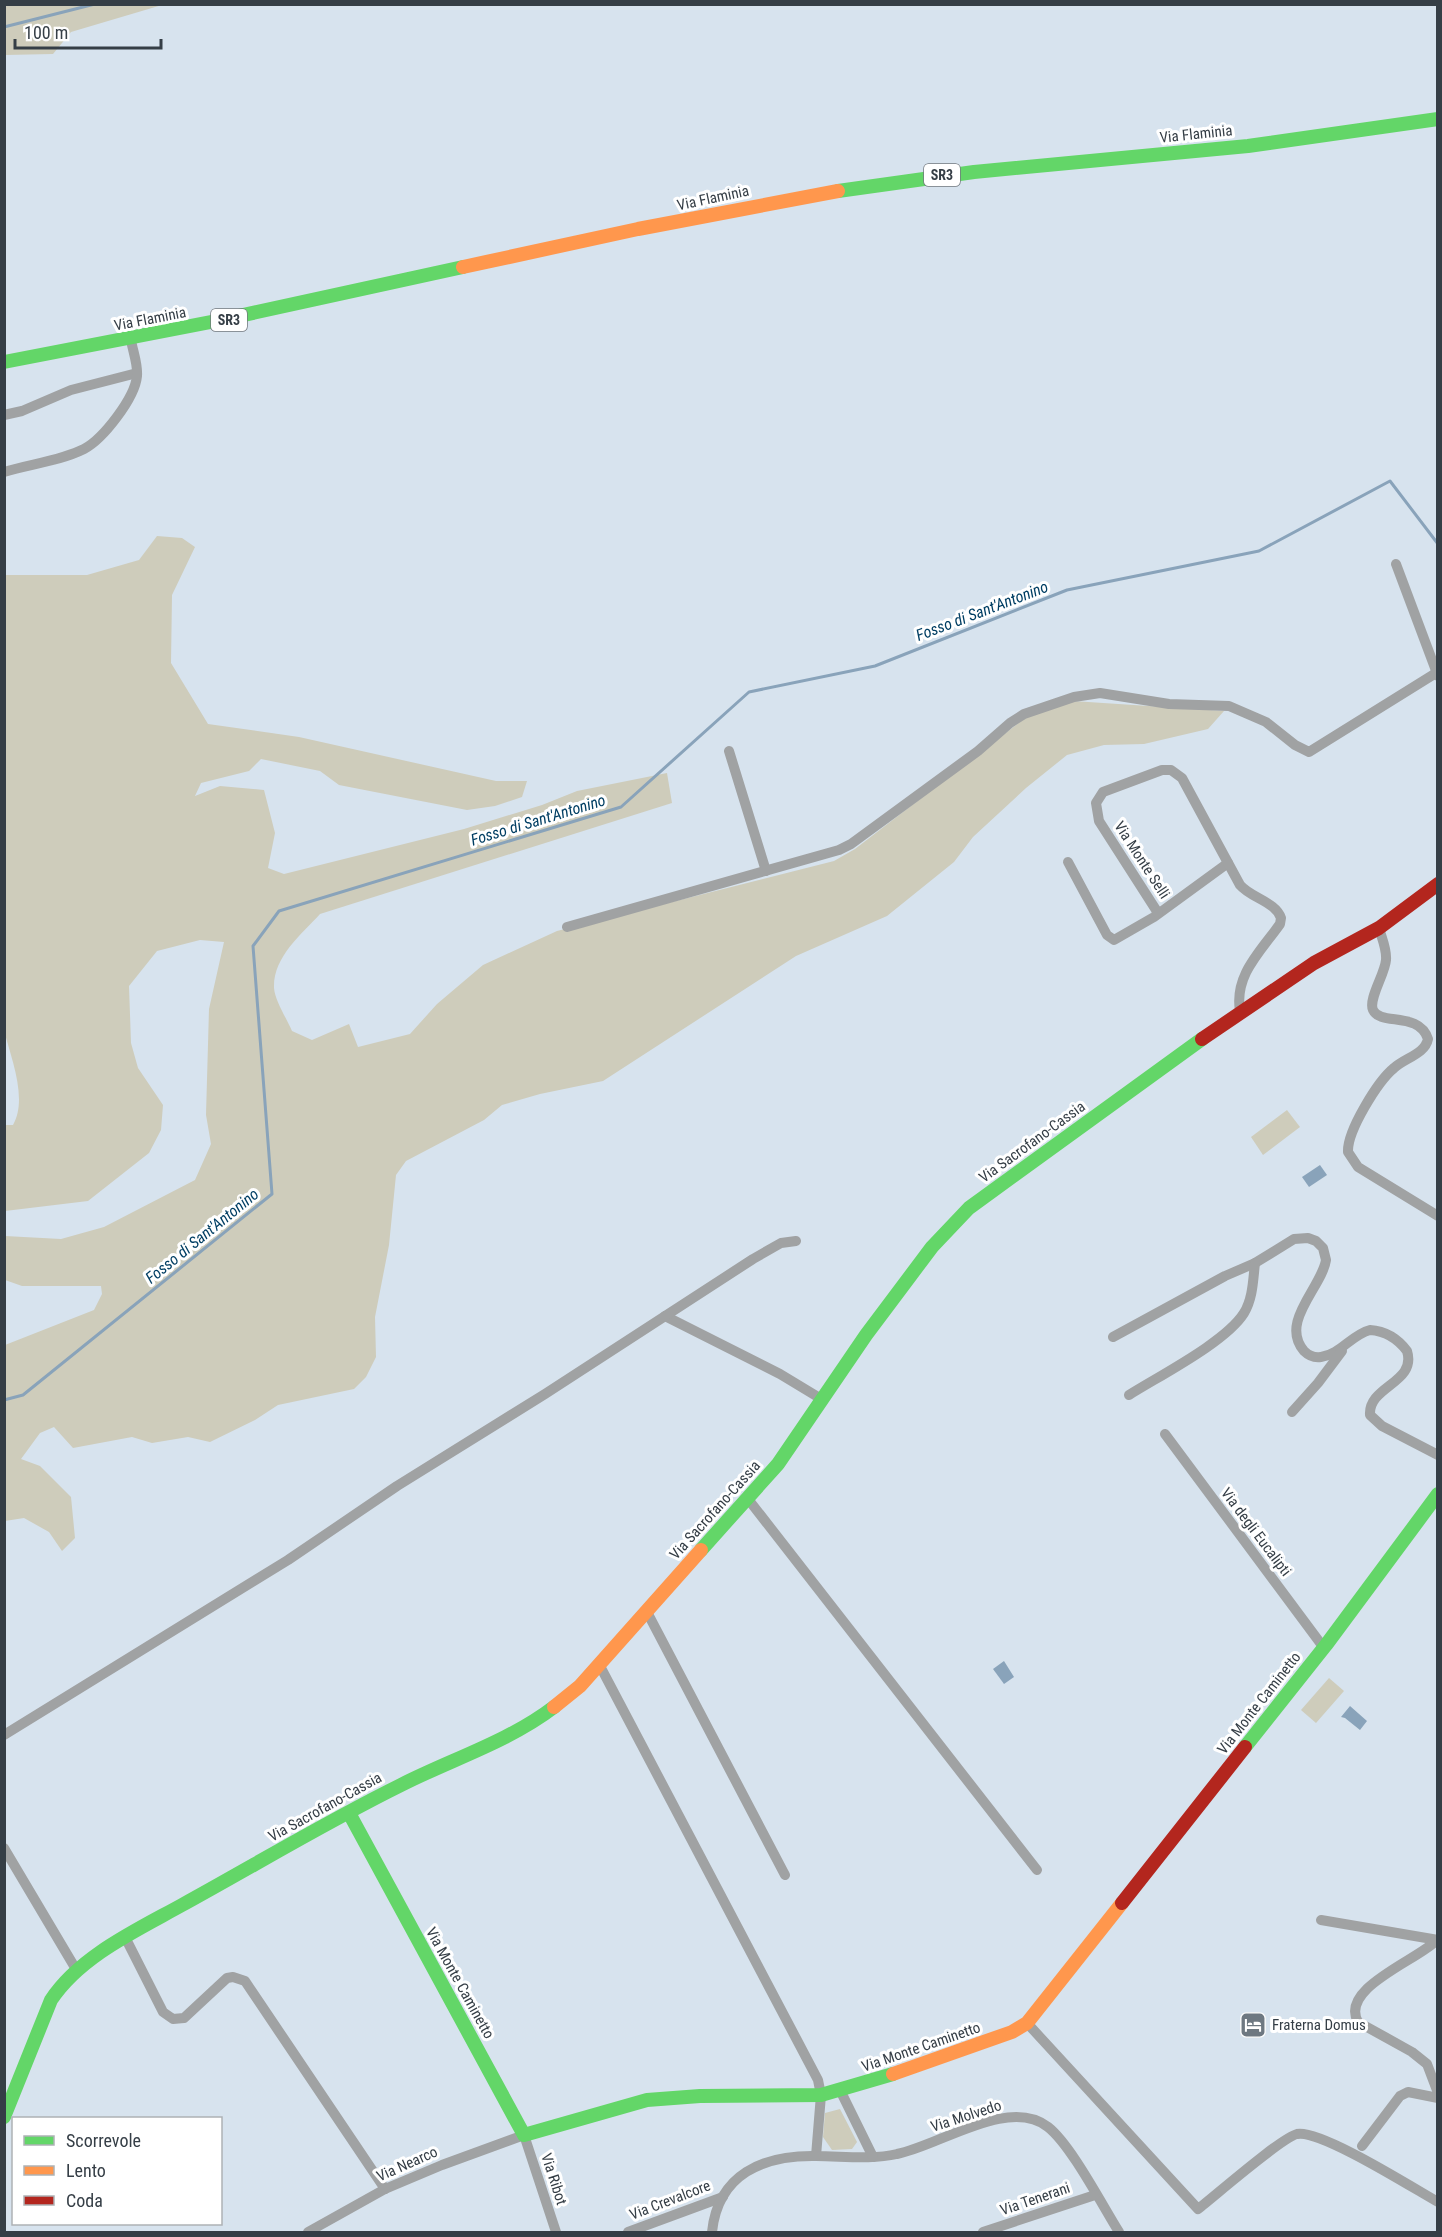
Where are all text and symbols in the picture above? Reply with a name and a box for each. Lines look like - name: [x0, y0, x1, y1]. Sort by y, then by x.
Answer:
- scale bar: [15, 12, 160, 50]
- text: 100 m: [24, 22, 68, 43]
- street label: Via Flaminia: [1159, 121, 1233, 147]
- road number: SR3: [924, 164, 960, 186]
- street label: Via Flaminia: [675, 182, 751, 214]
- street label: Via Flaminia: [112, 303, 188, 335]
- road number: SR3: [211, 309, 247, 331]
- water label: Fosso di Sant'Antonino: [913, 577, 1051, 645]
- water label: Fosso di Sant'Antonino: [468, 790, 608, 850]
- street label: Via Monte Selli: [1110, 818, 1174, 902]
- street label: Via Sacrofano-Cassia: [975, 1097, 1089, 1187]
- water label: Fosso di Sant'Antonino: [142, 1184, 263, 1287]
- street label: Via Sacrofano-Cassia: [666, 1457, 764, 1563]
- street label: Via degli Eucalipti: [1217, 1484, 1295, 1580]
- street label: Via Monte Caminetto: [1214, 1648, 1304, 1758]
- street label: Via Sacrofano-Cassia: [265, 1768, 385, 1846]
- street label: Via Monte Caminetto: [422, 1924, 498, 2042]
- hotel icon: Fraterna Domus: [1238, 2010, 1268, 2040]
- place label: Fraterna Domus: [1272, 2016, 1366, 2034]
- street label: Via Monte Caminetto: [859, 2018, 983, 2076]
- street label: Via Molvedo: [928, 2096, 1004, 2136]
- legend: [12, 2117, 222, 2225]
- text: Scorrevole: [66, 2130, 141, 2151]
- street label: Via Nearco: [374, 2143, 440, 2185]
- street label: Via Ribot: [537, 2151, 571, 2207]
- text: Lento: [66, 2160, 106, 2181]
- street label: Via Crevalcore: [627, 2176, 713, 2224]
- street label: Via Tenerani: [998, 2179, 1072, 2219]
- text: Coda: [66, 2190, 103, 2211]

